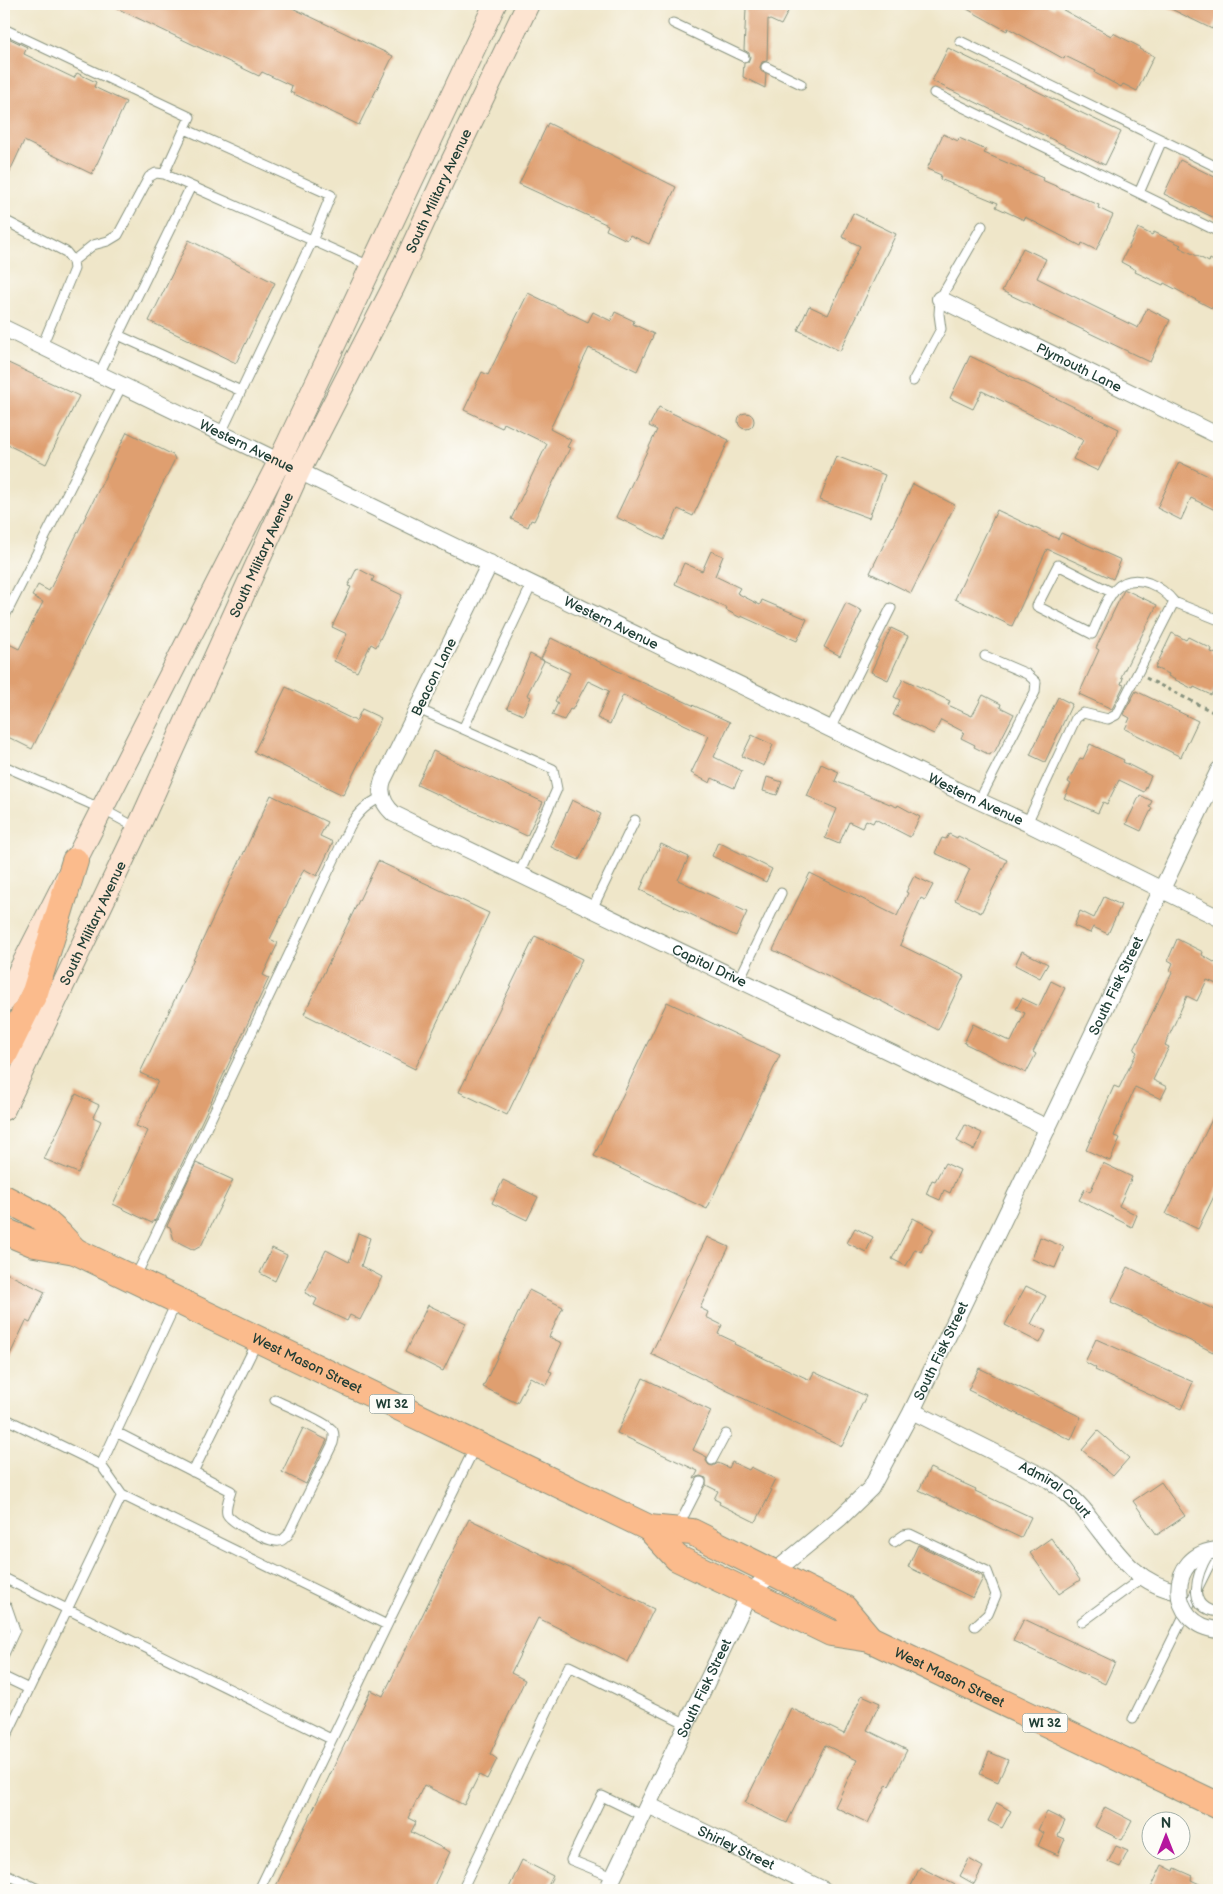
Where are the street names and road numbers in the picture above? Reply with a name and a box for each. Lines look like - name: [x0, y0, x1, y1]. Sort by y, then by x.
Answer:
- street label: South Military Avenue: [402, 126, 475, 256]
- street label: Plymouth Lane: [1034, 339, 1125, 395]
- street label: Western Avenue: [197, 416, 297, 476]
- street label: South Military Avenue: [226, 490, 297, 620]
- street label: Western Avenue: [561, 592, 661, 653]
- street label: Beacon Lane: [408, 635, 460, 719]
- street label: Western Avenue: [926, 769, 1026, 829]
- street label: South Military Avenue: [56, 858, 130, 988]
- street label: South Fisk Street: [1085, 933, 1147, 1038]
- street label: Capitol Drive: [669, 940, 750, 991]
- street label: South Fisk Street: [910, 1298, 972, 1403]
- street label: West Mason Street: [249, 1329, 366, 1397]
- road number: WI 32: [370, 1395, 414, 1414]
- street label: Admiral Court: [1016, 1458, 1096, 1521]
- street label: South Fisk Street: [673, 1635, 735, 1740]
- street label: West Mason Street: [892, 1643, 1008, 1711]
- road number: WI 32: [1022, 1714, 1068, 1732]
- street label: Shirley Street: [695, 1822, 778, 1874]

